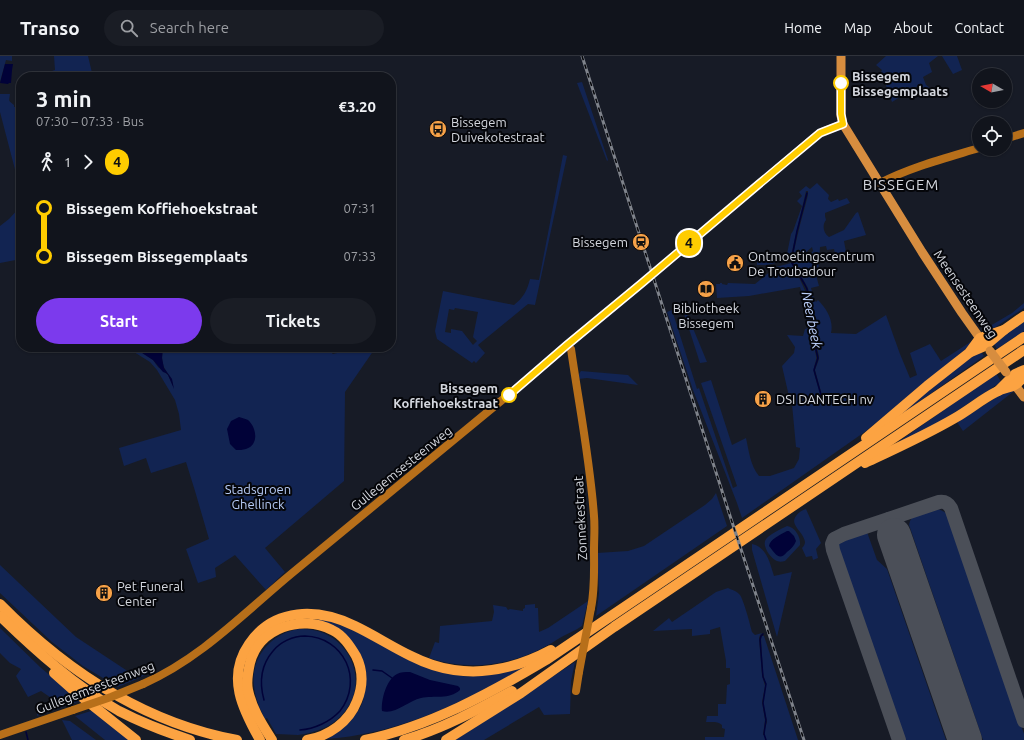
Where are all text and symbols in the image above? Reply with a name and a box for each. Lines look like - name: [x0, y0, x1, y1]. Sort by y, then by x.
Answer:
- search box: [104, 10, 384, 46]
- text: Transo: [20, 17, 80, 39]
- icon: search: [118, 17, 140, 39]
- text: Search here: [150, 19, 229, 36]
- text: Home: [784, 20, 822, 36]
- text: Map: [844, 20, 872, 36]
- text: About: [894, 20, 933, 36]
- text: Contact: [955, 20, 1004, 36]
- north arrow: [972, 68, 1012, 108]
- map controls: [972, 68, 1012, 156]
- place label: Bissegem Bissegemplaats: [852, 69, 948, 98]
- marker: Bissegem Bissegemplaats: [833, 75, 849, 91]
- text: 3 min: [36, 86, 92, 111]
- text: €3.20: [338, 98, 376, 115]
- text: 07:30 – 07:33 · Bus: [36, 114, 144, 128]
- place label: Bissegem Duivekotestraat: [451, 115, 545, 144]
- button: locate: [972, 116, 1012, 156]
- bus stop icon: Bissegem Duivekotestraat: [428, 119, 448, 139]
- icon: walk: [36, 151, 58, 173]
- icon: forward: [77, 151, 99, 173]
- text: 4: [113, 154, 121, 170]
- text: 1: [64, 155, 71, 169]
- district label: BISSEGEM: [863, 176, 939, 193]
- text: Bissegem Koffiehoekstraat: [66, 200, 258, 217]
- text: 07:31: [343, 201, 376, 215]
- line badge: 4: [676, 230, 702, 256]
- station icon: Bissegem: [631, 232, 651, 252]
- place label: Bissegem: [572, 235, 628, 249]
- text: 4: [685, 235, 693, 251]
- street label: Meensesteenweg: [931, 247, 1001, 341]
- text: Bissegem Bissegemplaats: [66, 248, 248, 265]
- text: 07:33: [343, 249, 376, 263]
- place label: Ontmoetingscentrum De Troubadour: [748, 249, 875, 278]
- public building icon: Ontmoetingscentrum De Troubadour: [725, 253, 745, 273]
- library icon: Bibliotheek Bissegem: [696, 279, 716, 299]
- water label: Neerbeek: [799, 290, 826, 351]
- button: Start: [36, 298, 202, 344]
- button: Tickets: [210, 298, 376, 344]
- place label: Bibliotheek Bissegem: [673, 301, 740, 330]
- place label: Bissegem Koffiehoekstraat: [393, 381, 498, 410]
- marker: Bissegem Koffiehoekstraat: [501, 387, 517, 403]
- building icon: DSI DANTECH nv: [753, 389, 773, 409]
- place label: DSI DANTECH nv: [776, 392, 874, 406]
- street label: Gullegemsesteenweg: [348, 423, 454, 513]
- street label: Zonnekestraat: [571, 475, 589, 561]
- park label: Stadsgroen Ghellinck: [225, 482, 291, 511]
- place label: Pet Funeral Center: [117, 579, 184, 608]
- building icon: Pet Funeral Center: [94, 583, 114, 603]
- street label: Gullegemsesteenweg: [34, 658, 156, 716]

